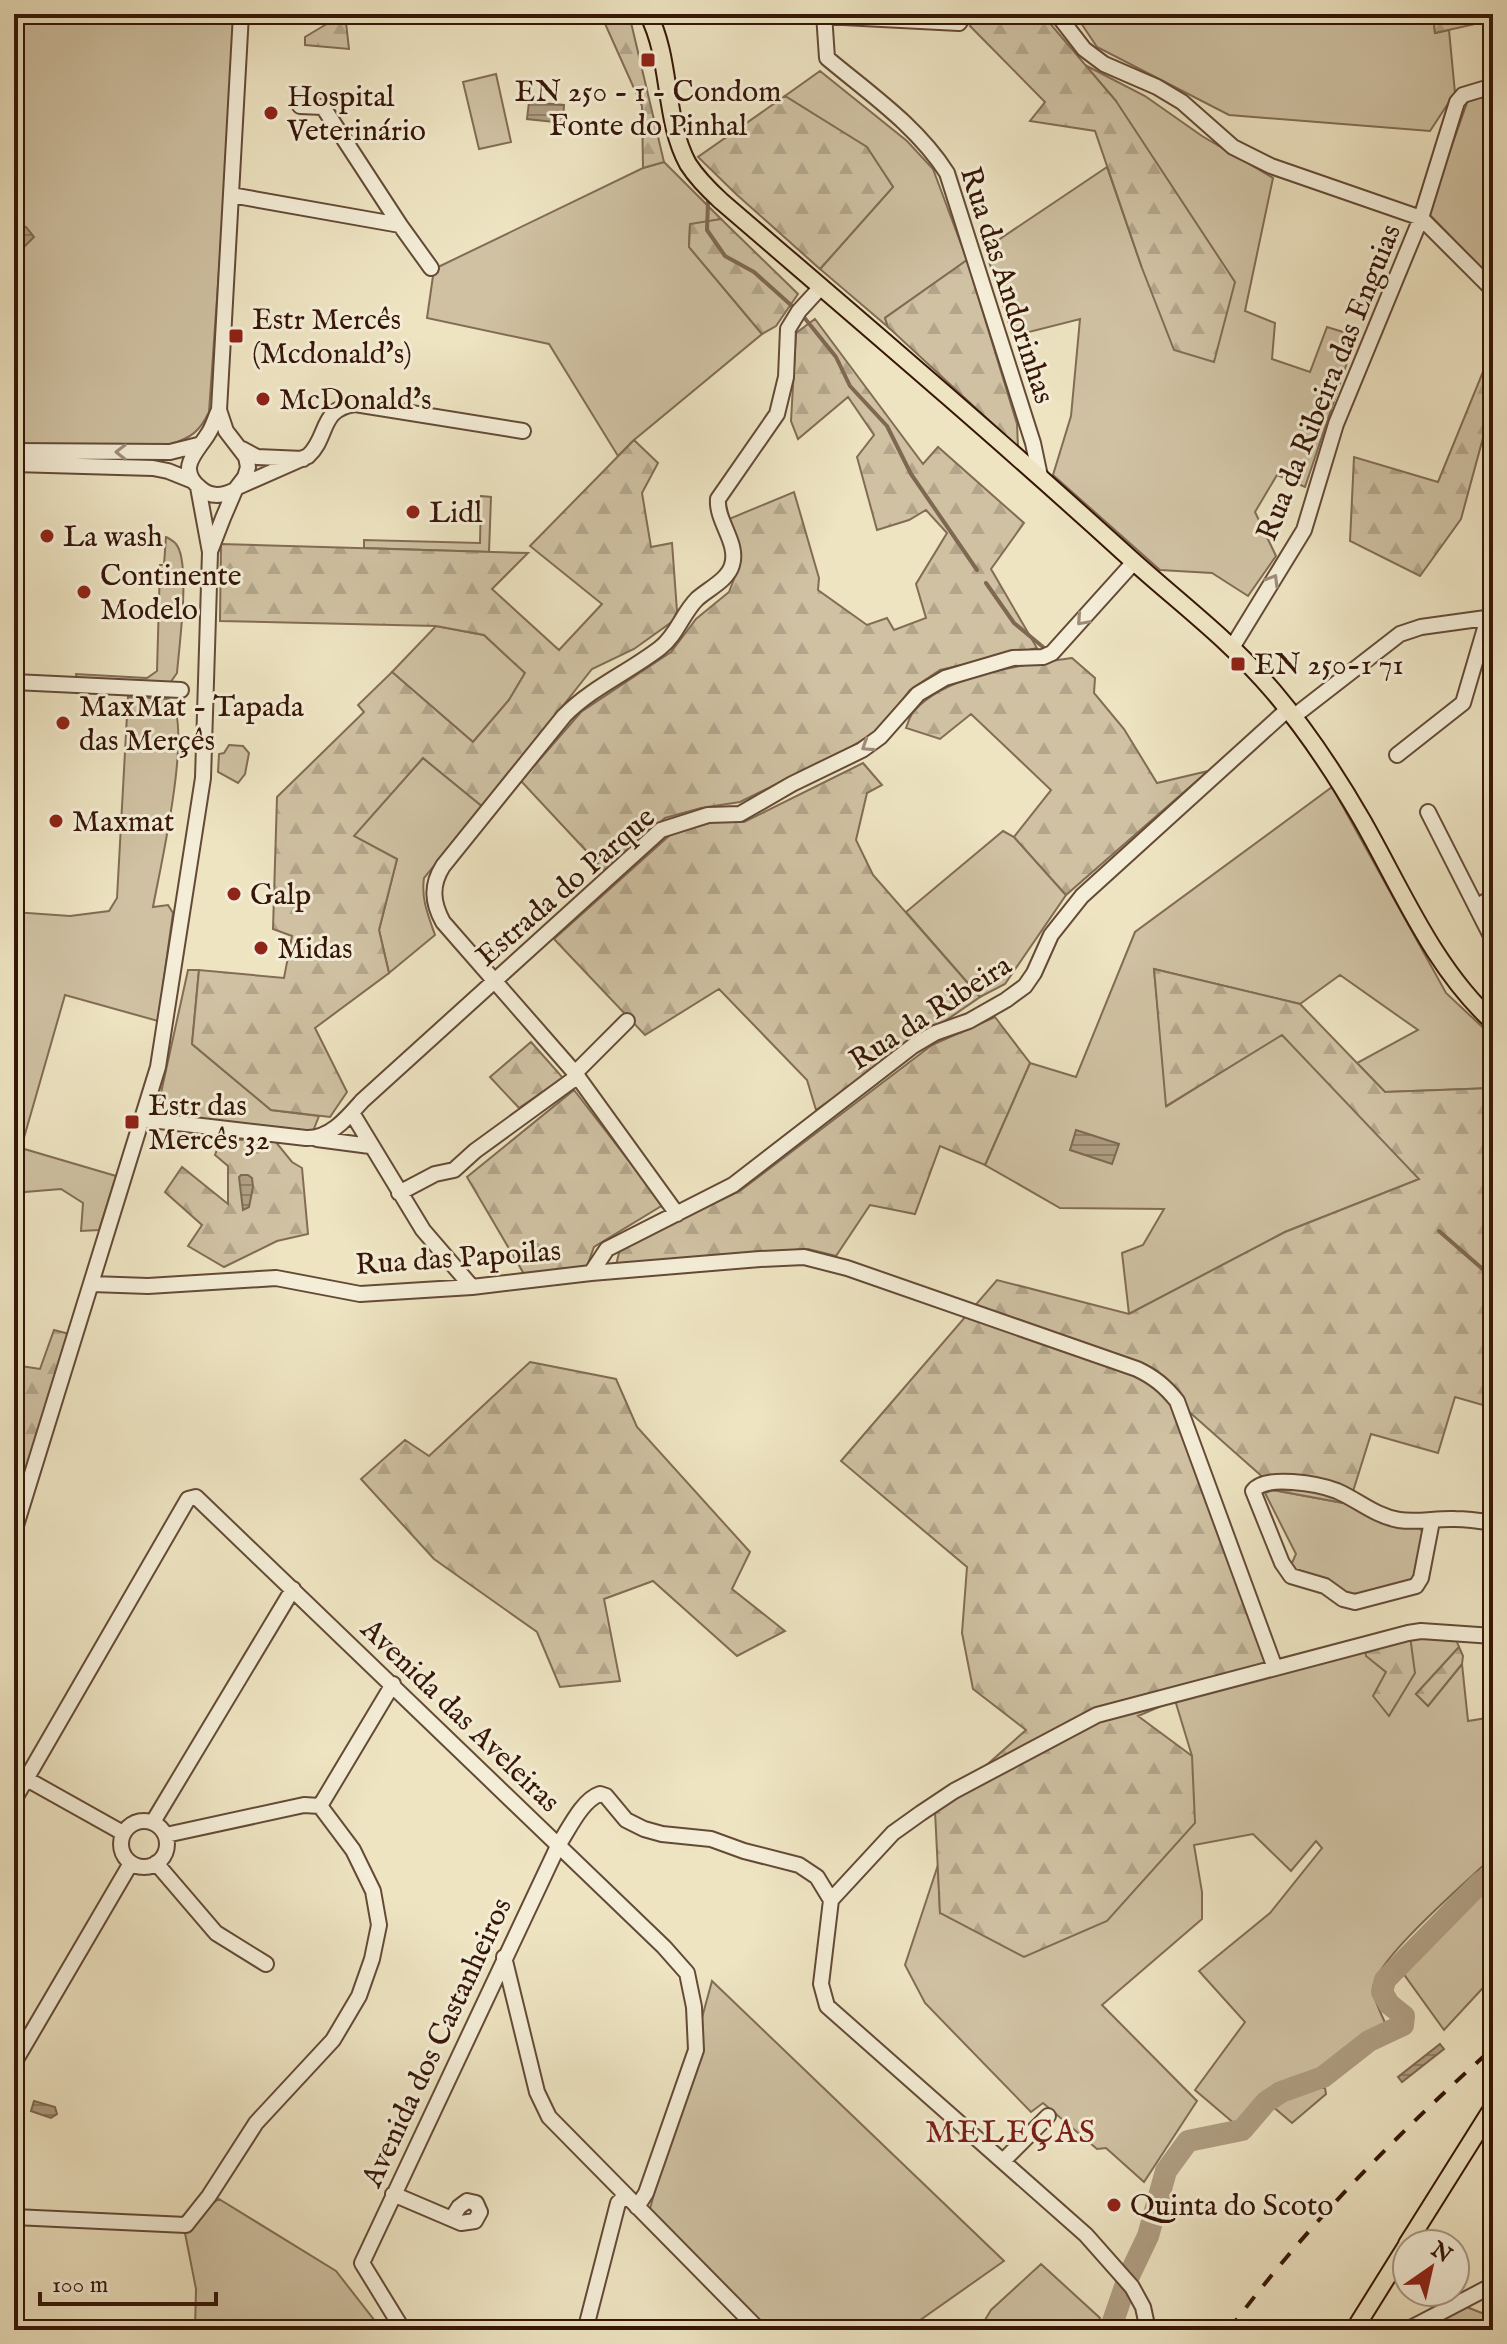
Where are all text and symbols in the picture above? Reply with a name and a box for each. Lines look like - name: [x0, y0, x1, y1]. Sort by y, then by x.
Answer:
- marker: EN 250 - 1 - Condom Fonte do Pinhal: [639, 51, 657, 69]
- place label: EN 250 - 1 - Condom Fonte do Pinhal: [515, 74, 781, 146]
- place label: Hospital Veterinário: [286, 79, 426, 151]
- marker: Hospital Veterinário: [262, 104, 280, 122]
- street label: Rua das Andorinhas: [950, 162, 1062, 409]
- street label: Rua da Ribeira das Enguias: [1249, 219, 1411, 547]
- place label: Estr Mercês (Mcdonald's): [252, 302, 412, 374]
- marker: Estr Mercês (Mcdonald's): [227, 327, 245, 345]
- place label: McDonald's: [279, 382, 432, 420]
- marker: McDonald's: [254, 390, 272, 408]
- one-way arrow: [114, 443, 127, 460]
- place label: Lidl: [429, 495, 483, 533]
- marker: Lidl: [404, 503, 422, 521]
- place label: La wash: [63, 519, 163, 557]
- marker: La wash: [38, 527, 56, 545]
- place label: Continente Modelo: [100, 558, 241, 630]
- one-way arrow: [1264, 574, 1279, 589]
- marker: Continente Modelo: [75, 583, 93, 601]
- one-way arrow: [1077, 611, 1091, 626]
- place label: EN 250-1 71: [1254, 647, 1404, 685]
- marker: EN 250-1 71: [1229, 655, 1247, 673]
- place label: MaxMat - Tapada das Merçês: [79, 689, 304, 761]
- marker: MaxMat - Tapada das Merçês: [54, 714, 72, 732]
- one-way arrow: [861, 736, 876, 751]
- street label: Estrada do Parque: [469, 799, 664, 976]
- place label: Maxmat: [72, 804, 174, 842]
- marker: Maxmat: [47, 812, 65, 830]
- place label: Galp: [250, 877, 311, 915]
- marker: Galp: [225, 885, 243, 903]
- place label: Midas: [277, 931, 353, 969]
- marker: Midas: [252, 939, 270, 957]
- street label: Rua da Ribeira: [843, 947, 1019, 1080]
- place label: Estr das Mercês 32: [148, 1088, 270, 1160]
- marker: Estr das Mercês 32: [123, 1113, 141, 1131]
- street label: Rua das Papoilas: [354, 1233, 562, 1285]
- street label: Avenida das Aveleiras: [351, 1611, 567, 1821]
- street label: Avenida dos Castanheiros: [354, 1892, 522, 2194]
- district label: MELEÇAS: [925, 2113, 1097, 2154]
- place label: Quinta do Scoto: [1130, 2188, 1333, 2226]
- marker: Quinta do Scoto: [1105, 2196, 1123, 2214]
- north arrow: [1391, 2228, 1471, 2308]
- text: N: [1425, 2236, 1457, 2270]
- scale bar: [40, 2256, 216, 2306]
- text: 100 m: [52, 2270, 108, 2301]

